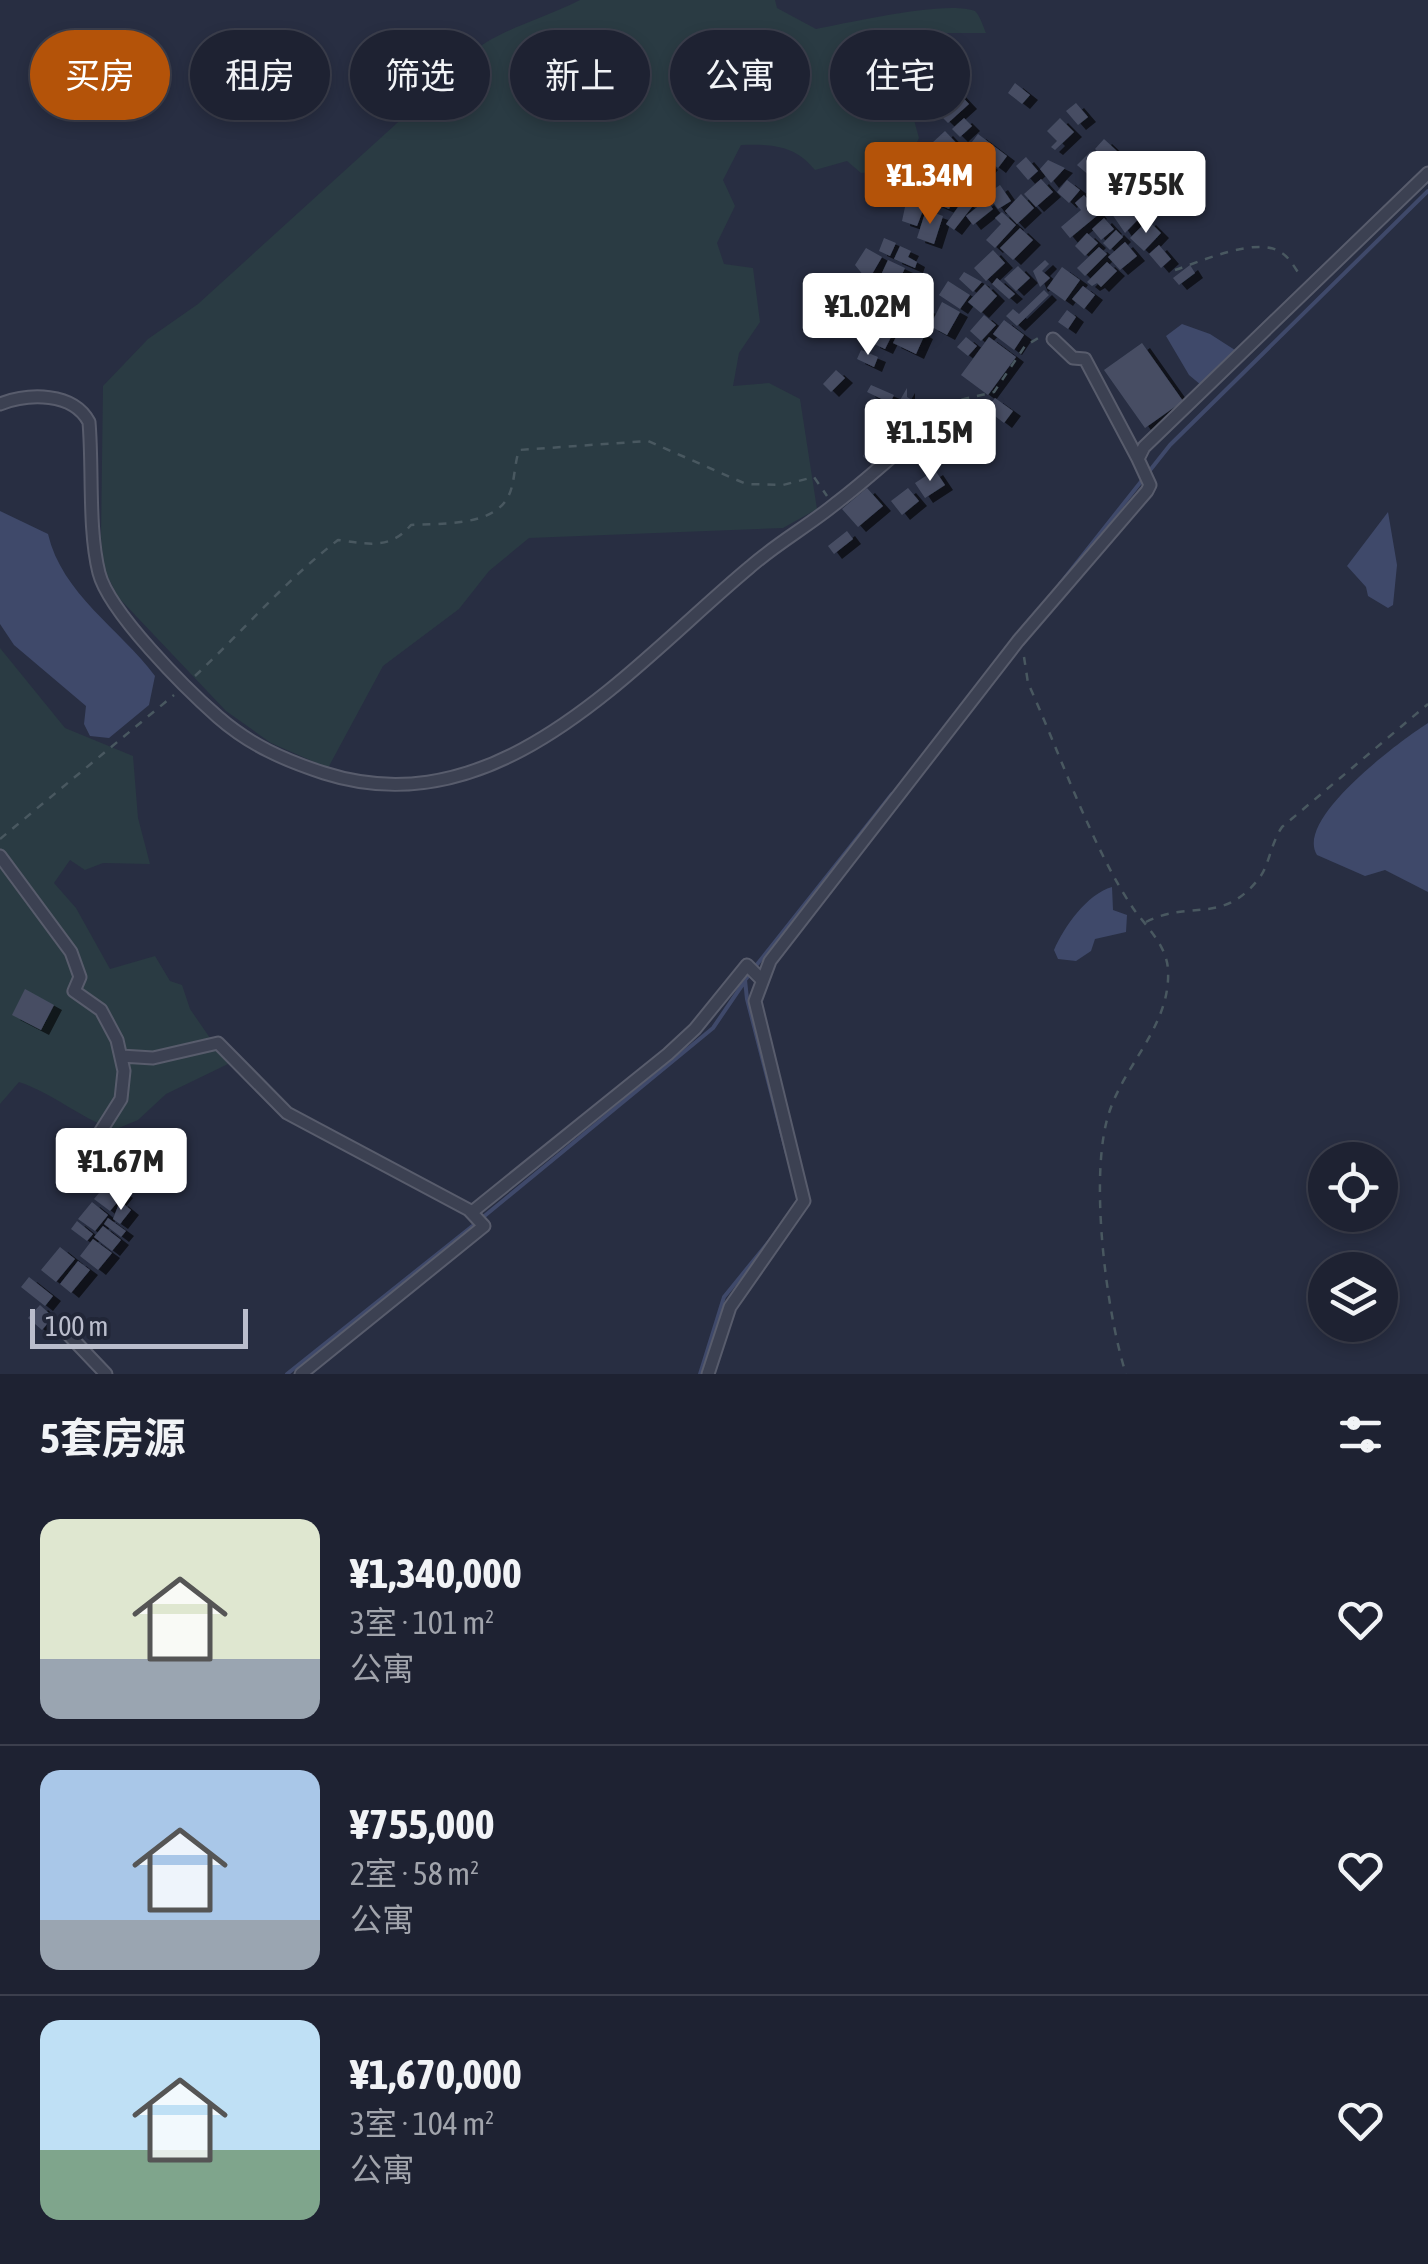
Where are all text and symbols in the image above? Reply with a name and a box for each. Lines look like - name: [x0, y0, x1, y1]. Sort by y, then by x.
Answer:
- chip: 买房: [30, 30, 170, 120]
- chip: 租房: [190, 30, 330, 120]
- chip: 筛选: [350, 30, 490, 120]
- chip: 新上: [510, 30, 650, 120]
- chip: 公寓: [670, 30, 810, 120]
- chip: 住宅: [830, 30, 970, 120]
- pin: ¥1.34M: [849, 142, 1011, 227]
- pin: ¥755K: [1076, 151, 1216, 236]
- text: ¥1.34M: [887, 156, 973, 193]
- text: ¥755K: [1108, 165, 1184, 202]
- pin: ¥1.02M: [787, 273, 949, 358]
- text: ¥1.02M: [825, 287, 911, 324]
- pin: ¥1.15M: [849, 399, 1011, 484]
- text: ¥1.15M: [887, 413, 973, 450]
- pin: ¥1.67M: [40, 1128, 202, 1213]
- text: ¥1.67M: [78, 1142, 164, 1179]
- map controls: [1308, 1142, 1398, 1342]
- button: locate: [1308, 1142, 1398, 1232]
- button: layers: [1308, 1252, 1398, 1342]
- scale bar: [30, 1304, 248, 1348]
- text: 100 m: [45, 1310, 108, 1342]
- icon: filters: [1333, 1407, 1388, 1462]
- text: 5套房源: [40, 1414, 186, 1462]
- text: ¥1,340,000: [350, 1549, 522, 1597]
- icon: home: [120, 1559, 240, 1679]
- icon: heart: [1333, 1592, 1388, 1647]
- text: 3室 · 101 m²: [350, 1604, 494, 1641]
- text: 公寓: [350, 1650, 414, 1687]
- text: ¥755,000: [350, 1800, 495, 1848]
- icon: home: [120, 1810, 240, 1930]
- icon: heart: [1333, 1843, 1388, 1898]
- text: 2室 · 58 m²: [350, 1855, 479, 1892]
- text: 公寓: [350, 1901, 414, 1938]
- text: ¥1,670,000: [350, 2050, 522, 2098]
- icon: home: [120, 2060, 240, 2180]
- icon: heart: [1333, 2093, 1388, 2148]
- text: 3室 · 104 m²: [350, 2105, 494, 2142]
- text: 公寓: [350, 2151, 414, 2188]

